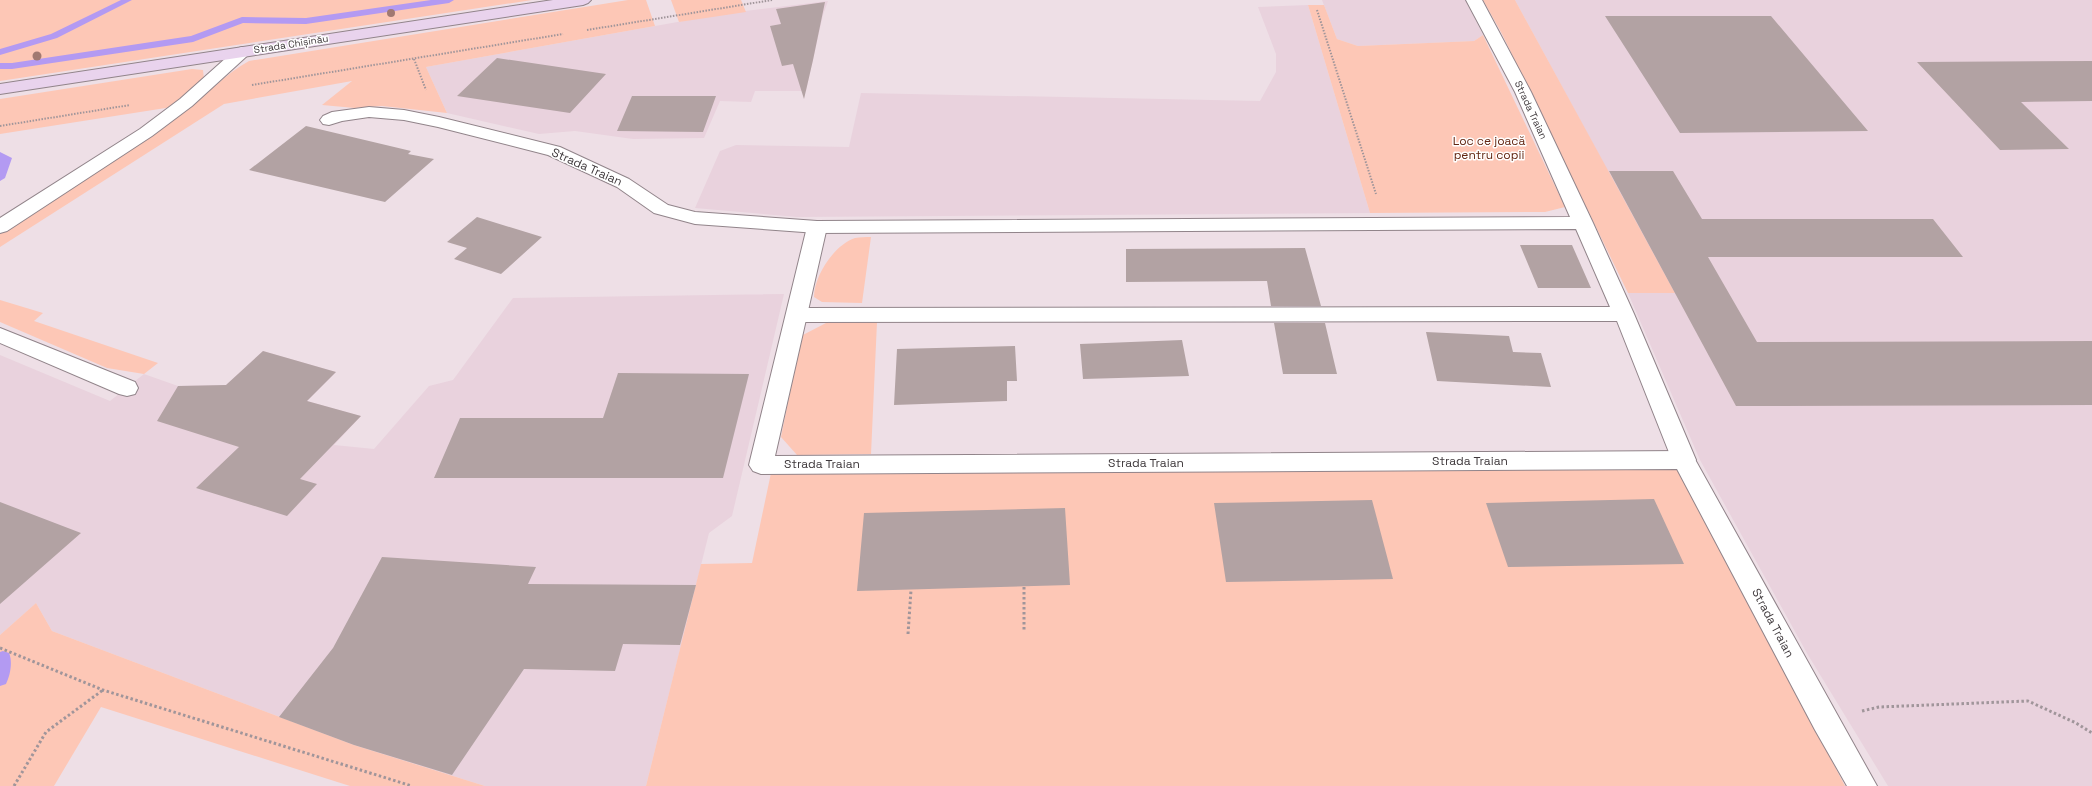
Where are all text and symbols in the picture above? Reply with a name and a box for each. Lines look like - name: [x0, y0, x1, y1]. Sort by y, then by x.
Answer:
- street label: Strada Chișinău: [253, 32, 329, 56]
- street label: Strada Traian: [1512, 79, 1550, 141]
- park label: Loc ce joacă pentru copii: [1453, 133, 1525, 163]
- street label: Strada Traian: [549, 144, 625, 190]
- street label: Strada Traian: [1432, 453, 1508, 469]
- street label: Strada Traian: [1108, 455, 1184, 471]
- street label: Strada Traian: [784, 456, 860, 472]
- street label: Strada Traian: [1748, 586, 1798, 660]

